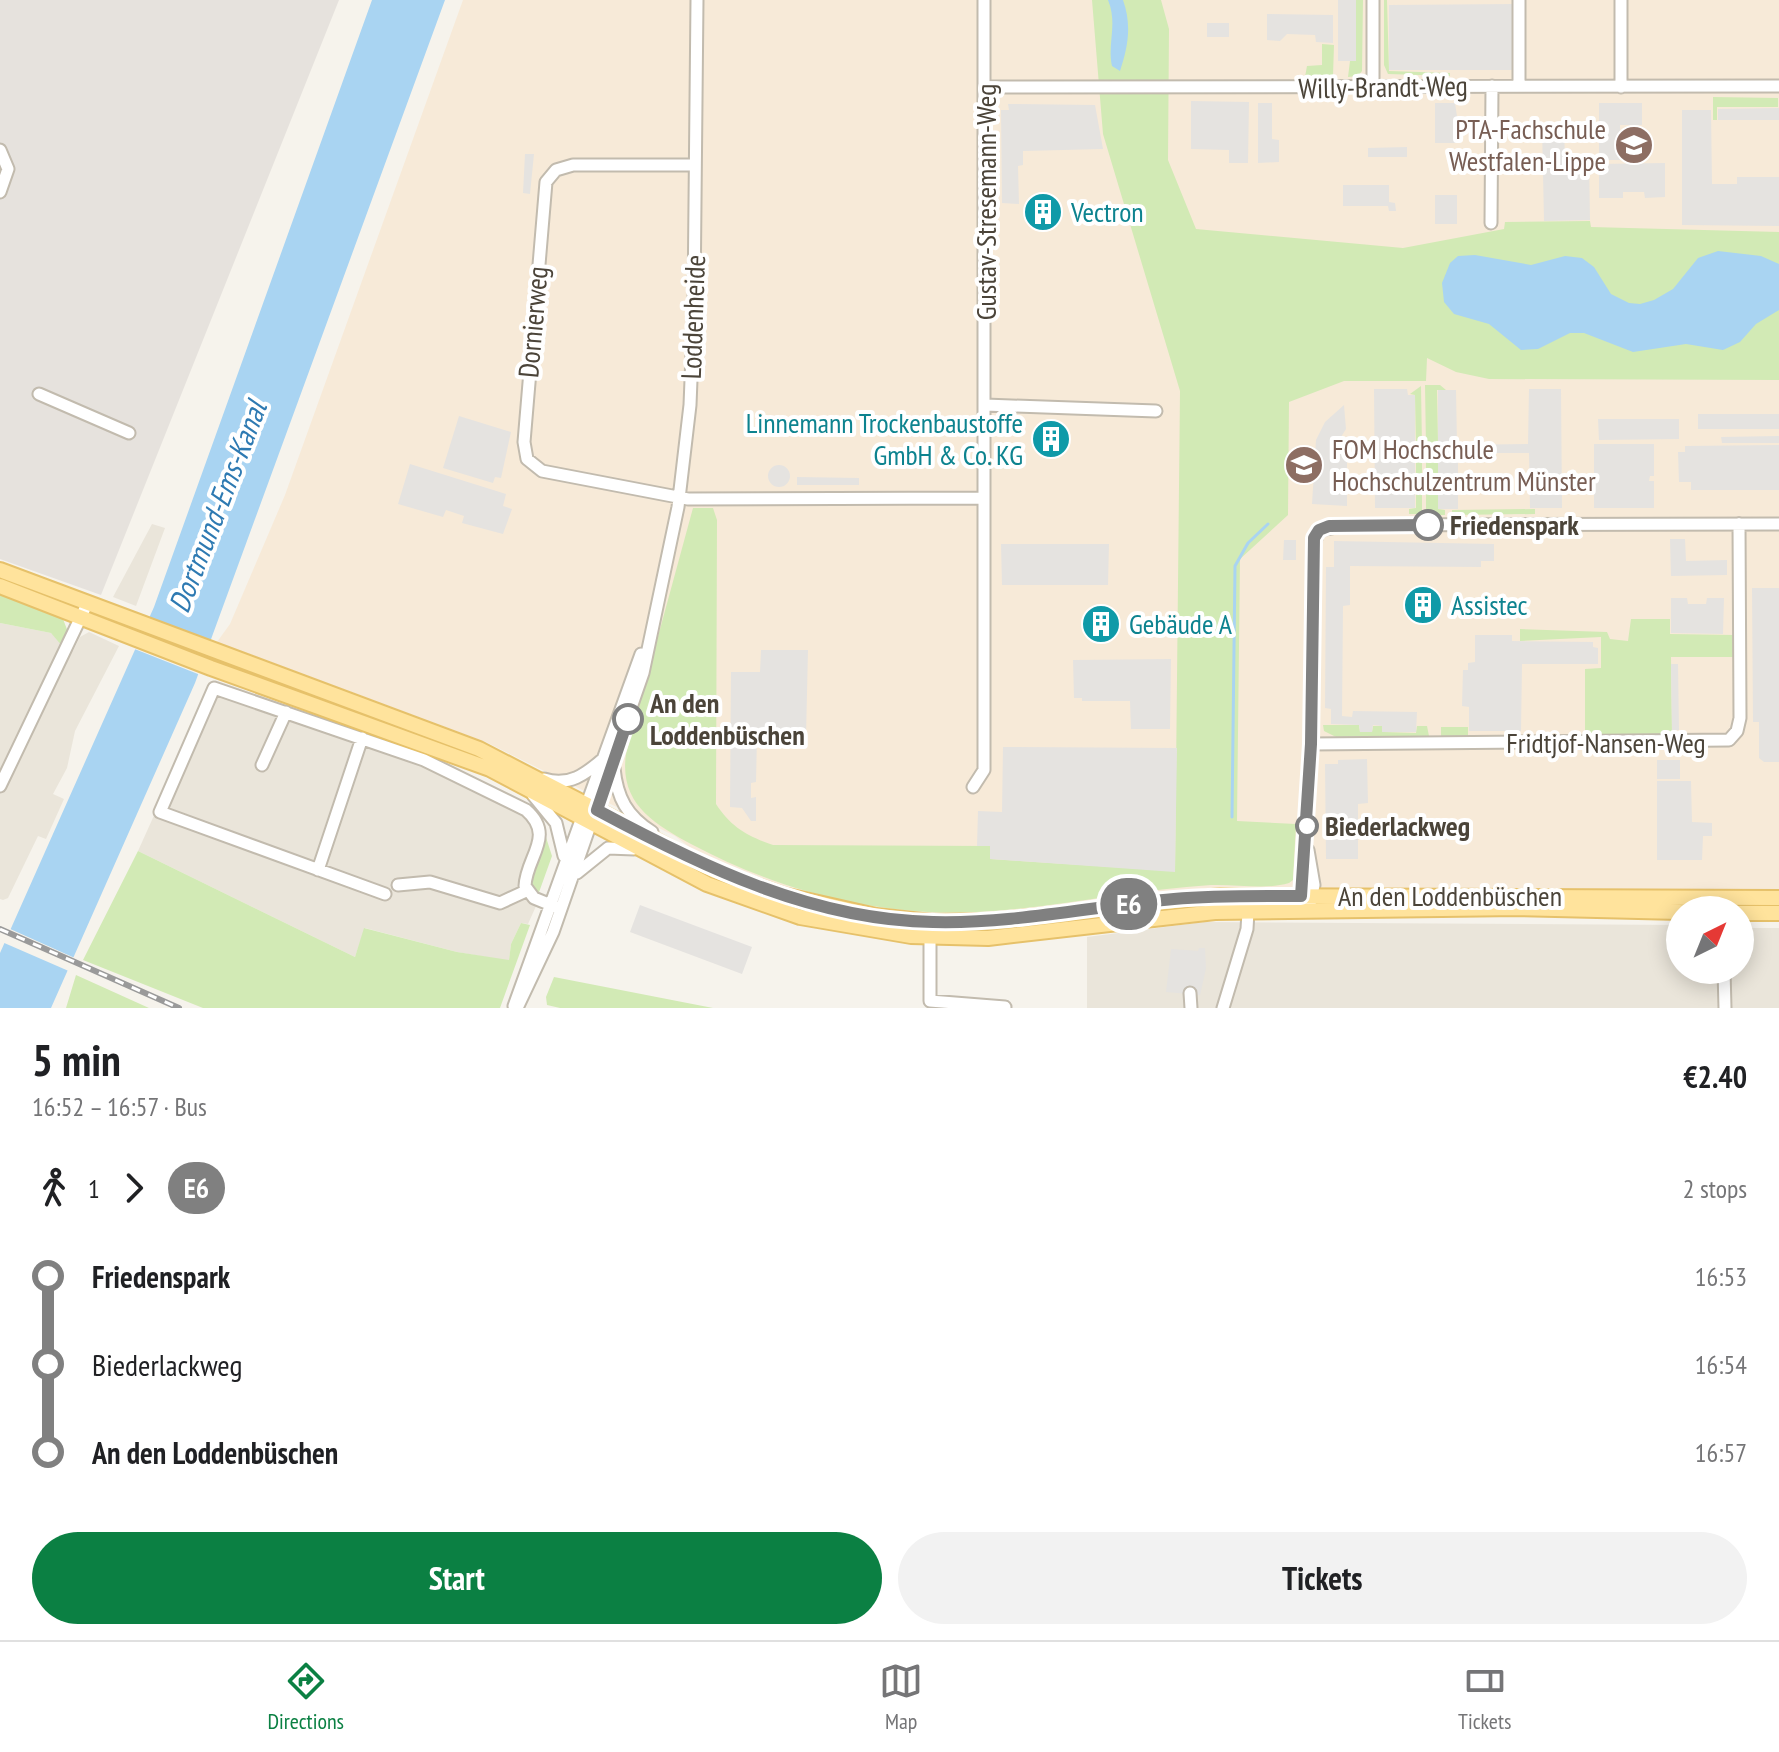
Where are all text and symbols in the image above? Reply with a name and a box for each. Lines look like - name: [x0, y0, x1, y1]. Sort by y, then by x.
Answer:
- street label: Willy-Brandt-Weg: [1298, 67, 1468, 106]
- street label: Gustav-Stresemann-Weg: [967, 84, 1004, 320]
- place label: PTA-Fachschule Westfalen-Lippe: [1449, 110, 1606, 179]
- school or university icon: PTA-Fachschule Westfalen-Lippe: [1613, 124, 1655, 166]
- building icon: Vectron: [1022, 191, 1064, 233]
- place label: Vectron: [1070, 193, 1144, 230]
- street label: Loddenheide: [672, 254, 713, 380]
- street label: Dornierweg: [509, 265, 556, 379]
- water label: Dortmund-Ems-Kanal: [158, 393, 276, 618]
- place label: Linnemann Trockenbaustoffe GmbH & Co. KG: [746, 404, 1023, 473]
- building icon: Linnemann Trockenbaustoffe GmbH & Co. KG: [1030, 418, 1072, 460]
- place label: FOM Hochschule Hochschulzentrum Münster: [1332, 430, 1596, 499]
- school or university icon: FOM Hochschule Hochschulzentrum Münster: [1283, 444, 1325, 486]
- place label: Friedenspark: [1450, 506, 1579, 543]
- marker: Friedenspark: [1413, 510, 1443, 540]
- building icon: Assistec: [1402, 584, 1444, 626]
- place label: Assistec: [1451, 586, 1528, 623]
- building icon: Gebäude A: [1080, 603, 1122, 645]
- place label: Gebäude A: [1129, 605, 1233, 642]
- place label: An den Loddenbüschen: [649, 684, 805, 753]
- marker: An den Loddenbüschen: [613, 704, 643, 734]
- street label: Fridtjof-Nansen-Weg: [1506, 724, 1706, 761]
- place label: Biederlackweg: [1325, 807, 1470, 844]
- marker: Biederlackweg: [1296, 815, 1318, 837]
- street label: An den Loddenbüschen: [1338, 877, 1562, 914]
- line badge: E6: [1093, 878, 1165, 930]
- text: E6: [1116, 885, 1142, 922]
- north arrow: [1666, 896, 1754, 984]
- map controls: [1666, 896, 1754, 984]
- text: 5 min: [32, 1031, 121, 1088]
- text: €2.40: [1683, 1057, 1747, 1096]
- text: 16:52 – 16:57 · Bus: [32, 1090, 207, 1123]
- icon: walk: [32, 1166, 76, 1210]
- icon: forward: [112, 1166, 156, 1210]
- text: E6: [184, 1169, 209, 1206]
- text: 1: [88, 1172, 100, 1205]
- text: 2 stops: [1683, 1172, 1747, 1205]
- text: Friedenspark: [92, 1257, 230, 1296]
- text: 16:53: [1695, 1260, 1747, 1293]
- text: Biederlackweg: [92, 1345, 242, 1384]
- text: 16:54: [1695, 1348, 1747, 1381]
- text: An den Loddenbüschen: [92, 1433, 338, 1472]
- text: 16:57: [1695, 1436, 1747, 1469]
- button: Start: [32, 1532, 882, 1624]
- button: Tickets: [898, 1532, 1747, 1624]
- tab: Directions: [268, 1659, 344, 1735]
- tab: Map: [879, 1659, 923, 1735]
- tab: Tickets: [1458, 1659, 1511, 1735]

